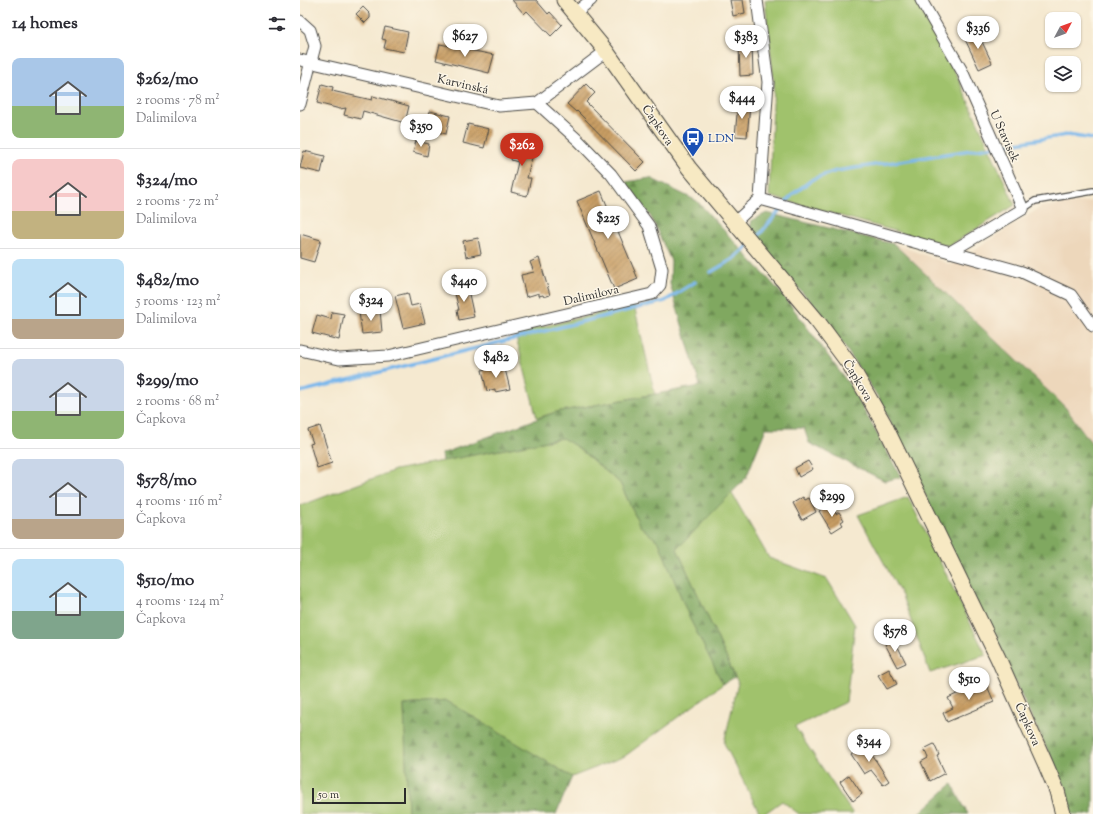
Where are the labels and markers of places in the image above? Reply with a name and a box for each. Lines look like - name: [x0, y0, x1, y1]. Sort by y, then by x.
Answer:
- pin: $336: [954, 16, 1002, 50]
- pin: $627: [441, 24, 489, 58]
- pin: $383: [722, 25, 770, 59]
- pin: $444: [718, 86, 766, 120]
- pin: $350: [397, 114, 445, 148]
- bus stop icon: LDN: [680, 125, 706, 158]
- place label: LDN: [708, 130, 735, 148]
- pin: $262: [498, 133, 546, 167]
- pin: $225: [584, 206, 632, 240]
- pin: $440: [440, 269, 488, 303]
- pin: $324: [347, 288, 395, 322]
- pin: $482: [472, 345, 520, 379]
- pin: $299: [808, 484, 856, 518]
- pin: $578: [871, 619, 919, 653]
- pin: $510: [945, 667, 993, 701]
- pin: $344: [845, 729, 893, 763]

